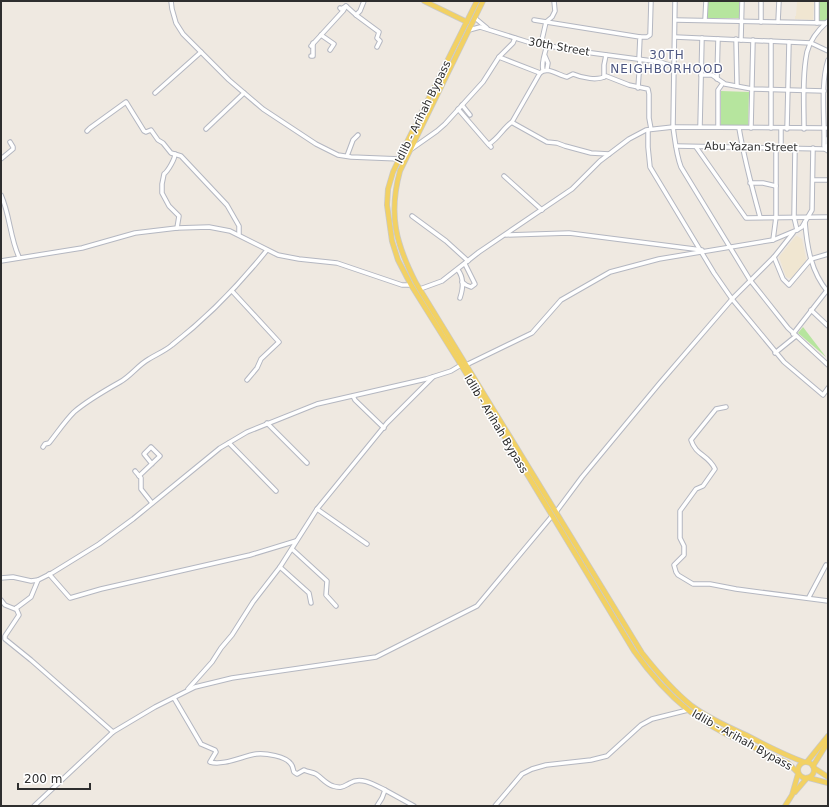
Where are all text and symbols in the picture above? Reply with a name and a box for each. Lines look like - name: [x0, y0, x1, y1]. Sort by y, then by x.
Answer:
- street label: 30th Street: [527, 35, 591, 59]
- district label: 30TH NEIGHBORHOOD: [610, 48, 724, 76]
- street label: Idlib - Arihah Bypass: [392, 58, 454, 166]
- street label: Abu Yazan Street: [704, 140, 798, 154]
- street label: Idlib - Arihah Bypass: [461, 372, 531, 476]
- street label: Idlib - Arihah Bypass: [690, 707, 795, 773]
- scale bar: [18, 765, 90, 791]
- text: 200 m: [24, 772, 62, 786]

